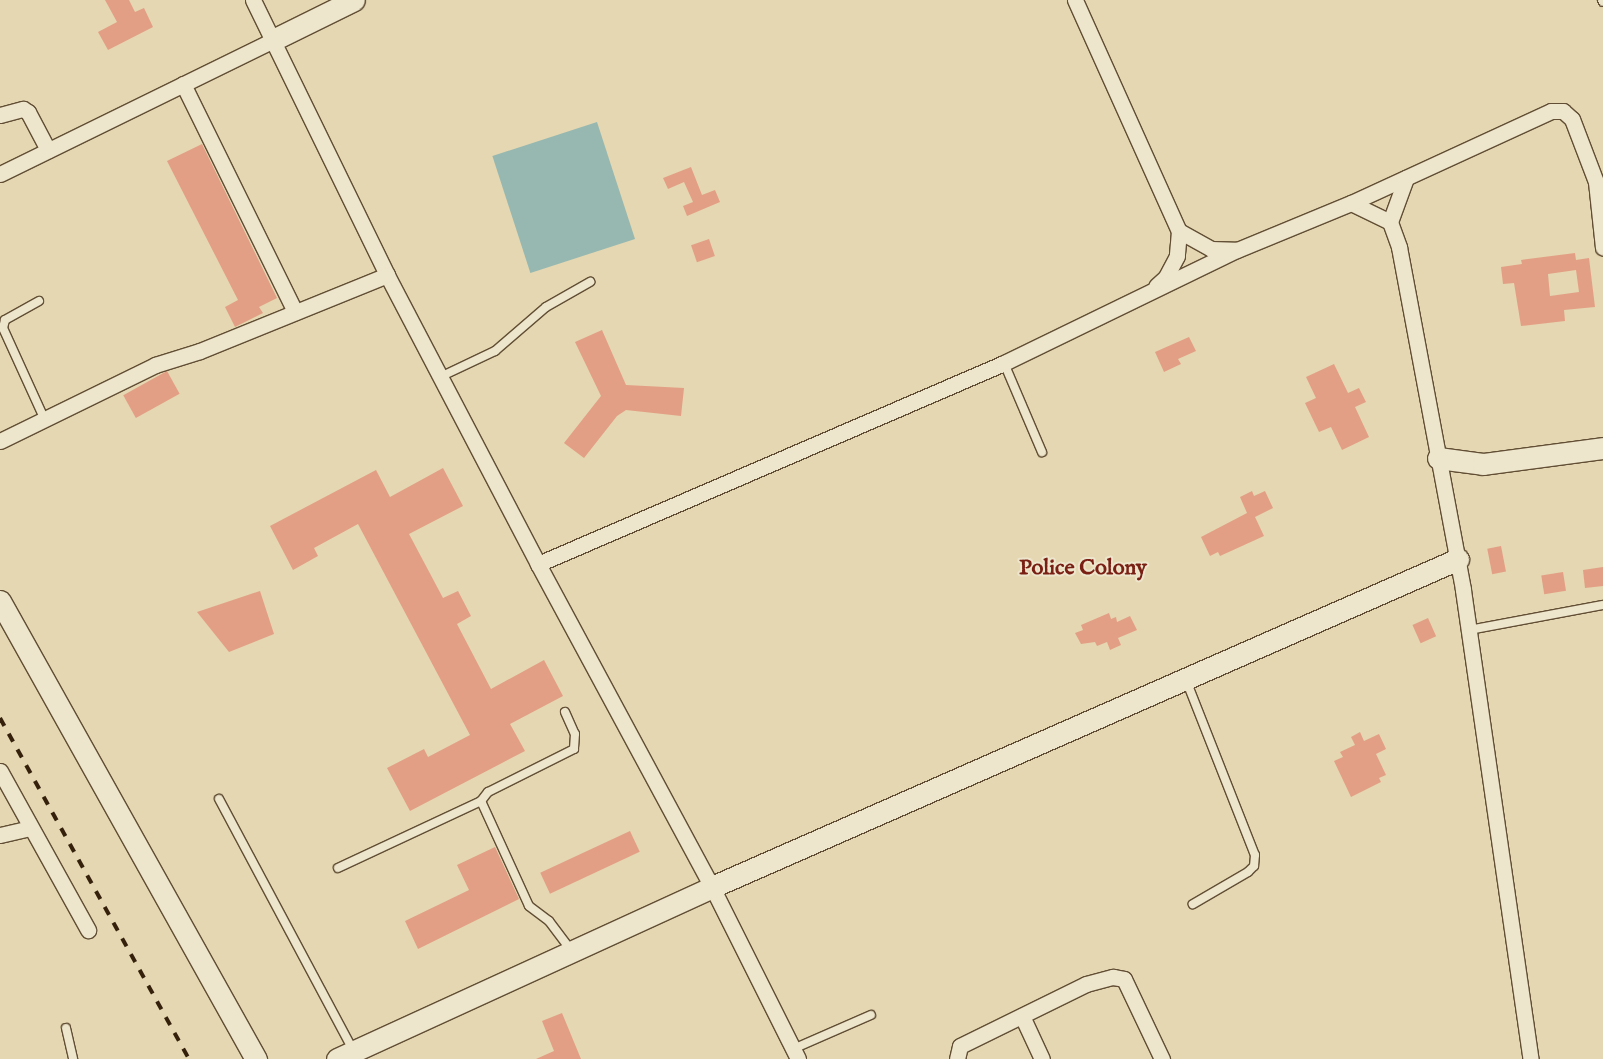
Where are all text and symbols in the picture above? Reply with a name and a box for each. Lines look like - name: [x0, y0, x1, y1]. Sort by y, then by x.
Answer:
- district label: Police Colony: [1019, 556, 1147, 582]

